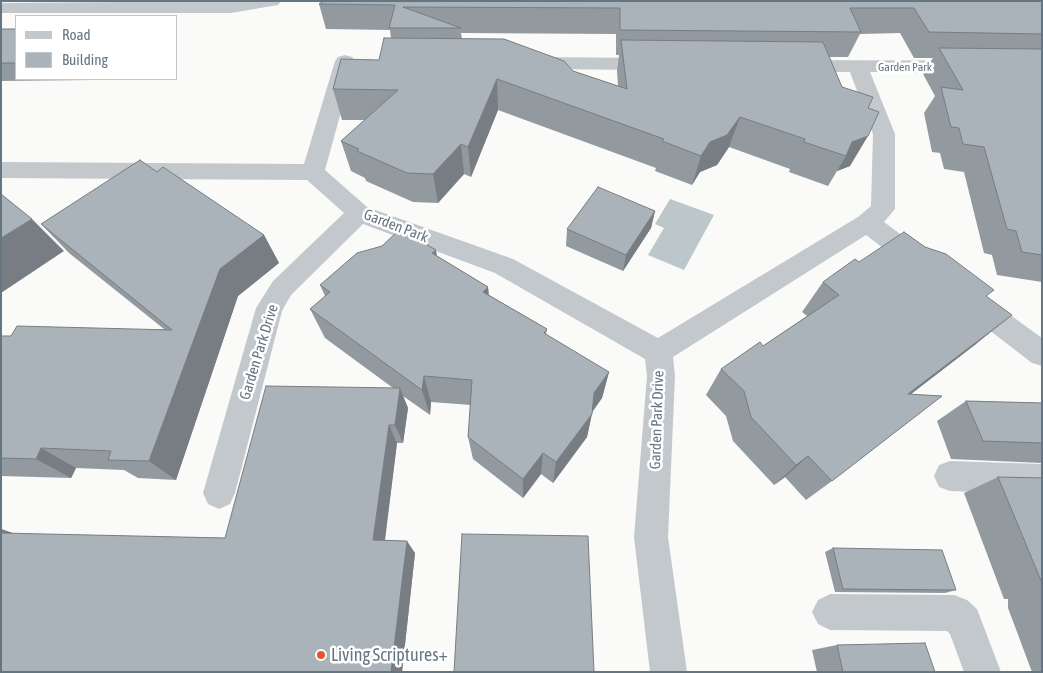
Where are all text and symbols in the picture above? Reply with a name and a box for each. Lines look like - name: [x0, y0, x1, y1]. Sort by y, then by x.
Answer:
- legend: [15, 15, 178, 80]
- text: Road: [62, 26, 91, 43]
- text: Building: [62, 51, 108, 68]
- street label: Garden Park: [878, 60, 932, 74]
- street label: Garden Park: [361, 205, 431, 247]
- street label: Garden Park Drive: [236, 302, 282, 402]
- street label: Garden Park Drive: [646, 370, 668, 470]
- place label: Living Scriptures+: [331, 644, 448, 666]
- marker: Living Scriptures+: [315, 649, 327, 661]

